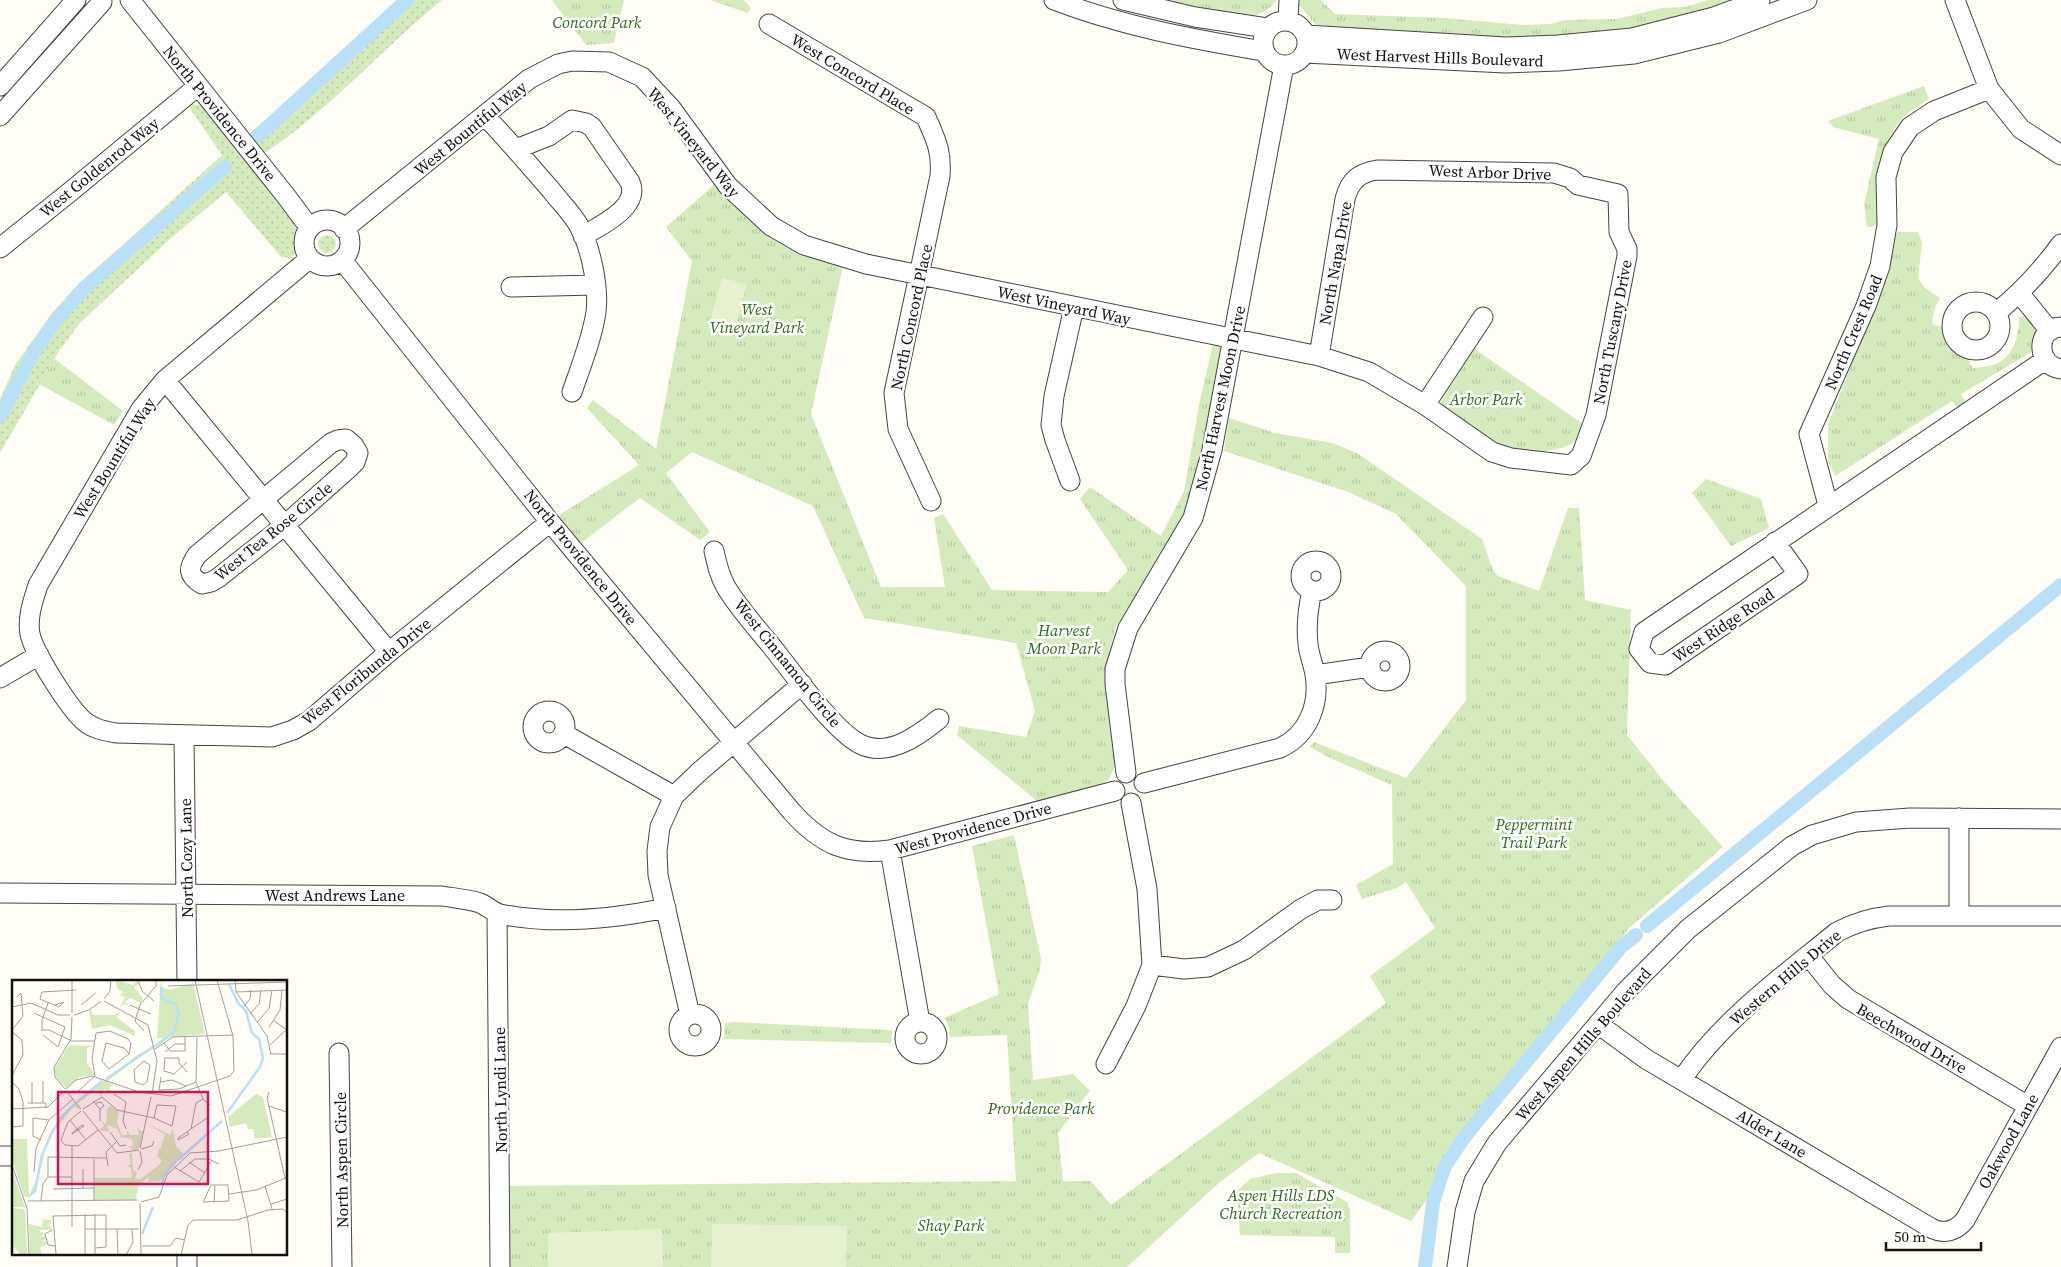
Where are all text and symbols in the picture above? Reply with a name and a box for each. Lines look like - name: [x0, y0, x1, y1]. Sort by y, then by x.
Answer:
- park label: Concord Park: [553, 11, 642, 33]
- street label: West Concord Place: [787, 28, 919, 120]
- street label: North Providence Drive: [158, 41, 282, 185]
- street label: West Harvest Hills Boulevard: [1336, 42, 1544, 72]
- street label: West Bountiful Way: [409, 75, 532, 180]
- street label: West Vineyard Way: [643, 82, 746, 202]
- street label: West Goldenrod Way: [35, 111, 164, 222]
- street label: West Arbor Drive: [1428, 159, 1552, 185]
- street label: North Napa Drive: [1313, 199, 1357, 327]
- street label: North Concord Place: [885, 242, 937, 392]
- street label: North Tuscany Drive: [1587, 258, 1637, 406]
- street label: North Crest Road: [1819, 271, 1887, 393]
- street label: West Vineyard Way: [995, 280, 1134, 330]
- park label: West Vineyard Park: [710, 298, 805, 338]
- street label: North Harvest Moon Drive: [1190, 303, 1250, 493]
- park label: Arbor Park: [1448, 388, 1523, 410]
- street label: West Bountiful Way: [68, 392, 161, 523]
- street label: West Tea Rose Circle: [209, 476, 337, 586]
- street label: North Providence Drive: [519, 485, 643, 629]
- street label: West Ridge Road: [1668, 583, 1778, 667]
- street label: West Cinnamon Circle: [729, 594, 847, 732]
- street label: West Floribunda Drive: [297, 612, 435, 730]
- park label: Harvest Moon Park: [1026, 619, 1101, 659]
- street label: West Providence Drive: [892, 797, 1054, 859]
- street label: North Cozy Lane: [174, 798, 198, 918]
- park label: Peppermint Trail Park: [1494, 813, 1573, 853]
- street label: West Andrews Lane: [265, 884, 405, 906]
- street label: Western Hills Drive: [1725, 924, 1845, 1030]
- street label: West Aspen Hills Boulevard: [1510, 963, 1656, 1125]
- inset map: [12, 980, 288, 1254]
- street label: Beechwood Drive: [1853, 997, 1971, 1079]
- street label: North Lyndi Lane: [488, 1027, 512, 1153]
- street label: Oakwood Lane: [1973, 1089, 2043, 1193]
- street label: North Aspen Circle: [329, 1092, 353, 1228]
- park label: Providence Park: [987, 1097, 1095, 1119]
- street label: Alder Lane: [1733, 1103, 1811, 1163]
- park label: Aspen Hills LDS Church Recreation: [1220, 1184, 1342, 1224]
- park label: Shay Park: [918, 1214, 985, 1236]
- scale bar: [1886, 1220, 1981, 1252]
- text: 50 m: [1894, 1226, 1926, 1247]

